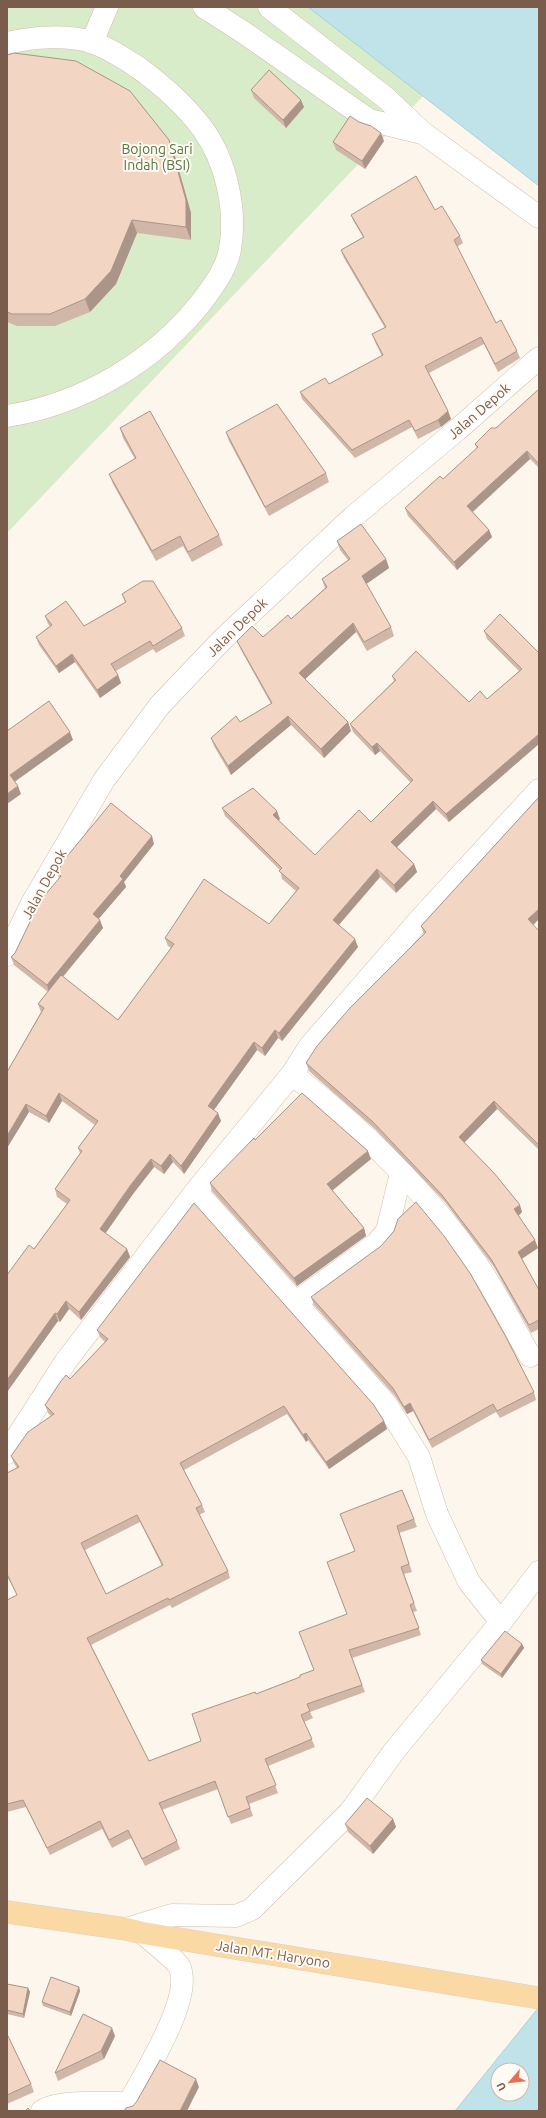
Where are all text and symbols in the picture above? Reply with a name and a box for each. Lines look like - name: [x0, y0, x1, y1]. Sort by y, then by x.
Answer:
- park label: Bojong Sari Indah (BSI): [121, 141, 193, 173]
- street label: Jalan Depok: [445, 380, 513, 442]
- street label: Jalan Depok: [204, 594, 270, 660]
- street label: Jalan Depok: [18, 846, 70, 922]
- street label: Jalan MT. Haryono: [215, 1937, 331, 1971]
- north arrow: [490, 2062, 530, 2102]
- text: U: [494, 2080, 508, 2093]

